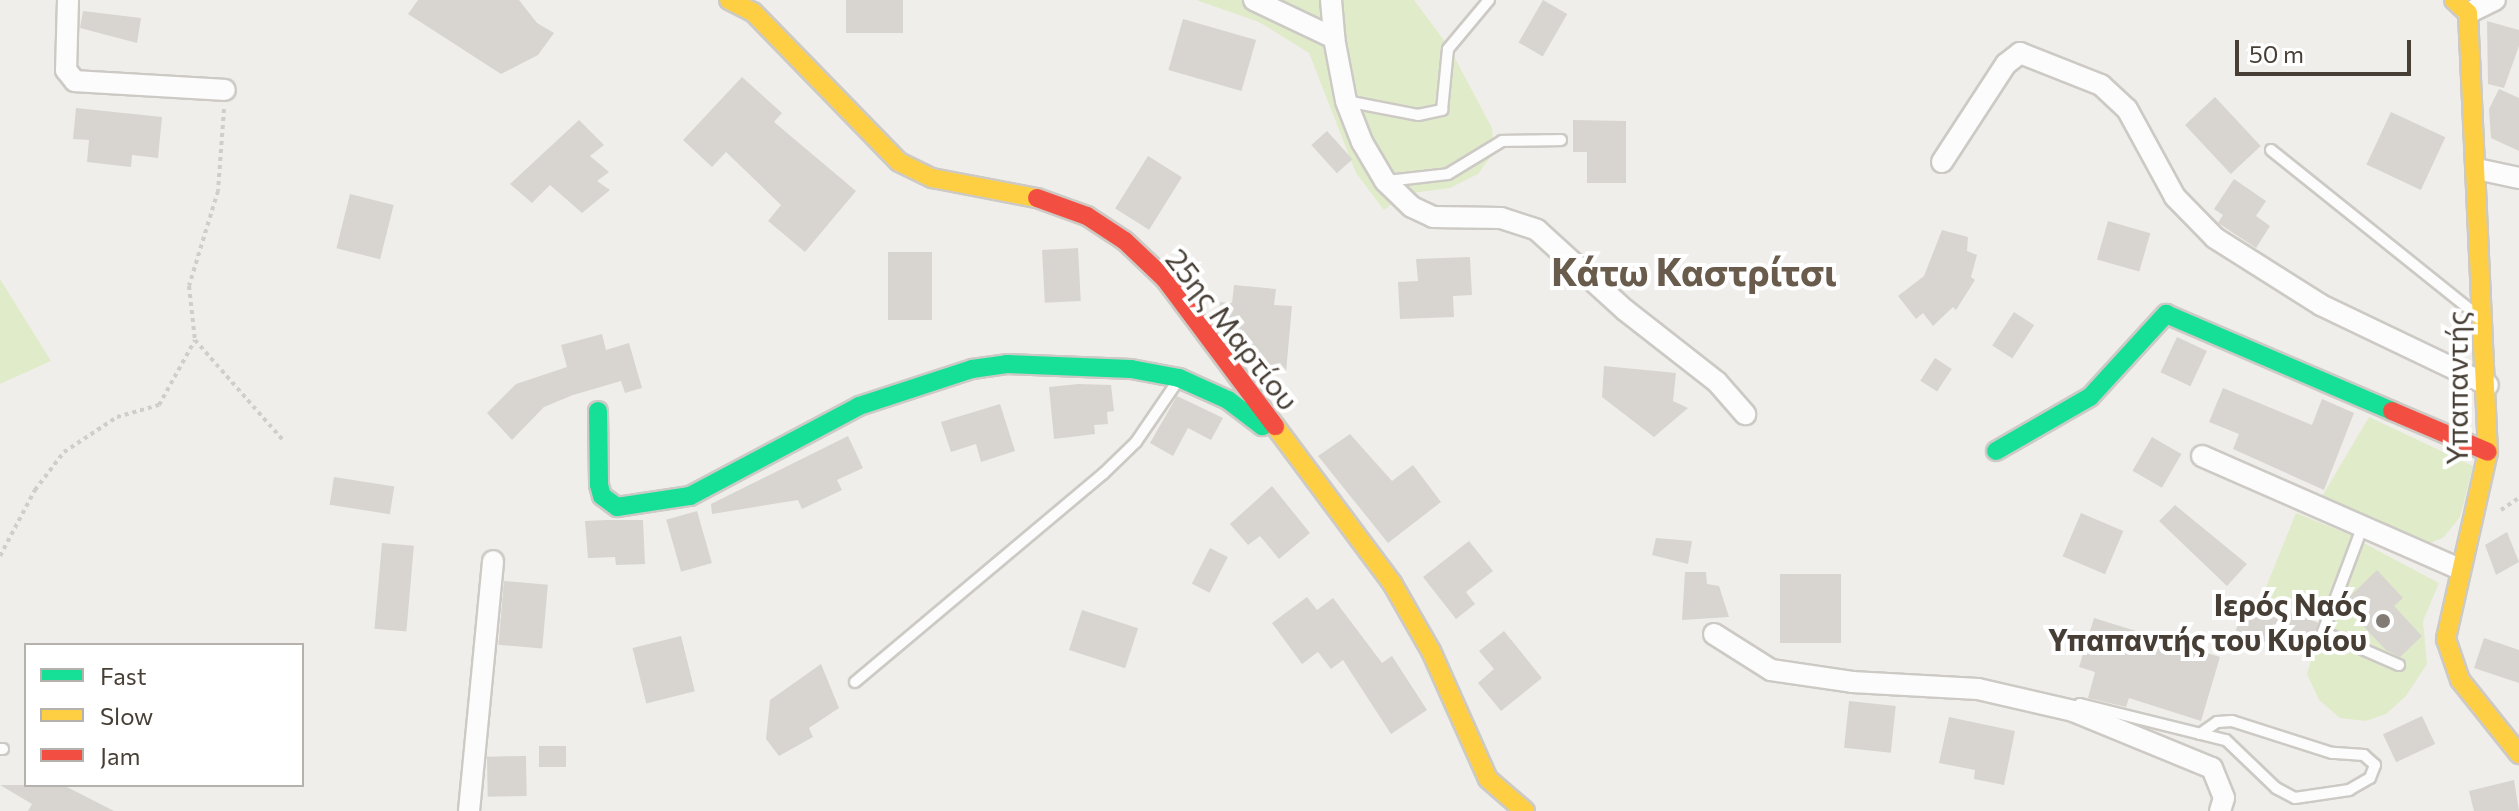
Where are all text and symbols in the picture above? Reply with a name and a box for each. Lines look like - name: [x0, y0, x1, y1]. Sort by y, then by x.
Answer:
- scale bar: [2239, 24, 2415, 74]
- text: 50 m: [2249, 39, 2304, 68]
- street label: 25ης Μαρτίου: [1159, 241, 1307, 417]
- district label: Κάτω Καστρίτσι: [1551, 248, 1837, 294]
- street label: Υπαπαντής: [2438, 311, 2474, 465]
- place label: Ιερός Ναός Υπαπαντής του Κυρίου: [2048, 586, 2367, 656]
- marker: Ιερός Ναός Υπαπαντής του Κυρίου: [2374, 612, 2392, 630]
- legend: [24, 643, 304, 787]
- text: Fast: [100, 661, 147, 690]
- text: Slow: [100, 701, 153, 730]
- text: Jam: [100, 741, 140, 770]

